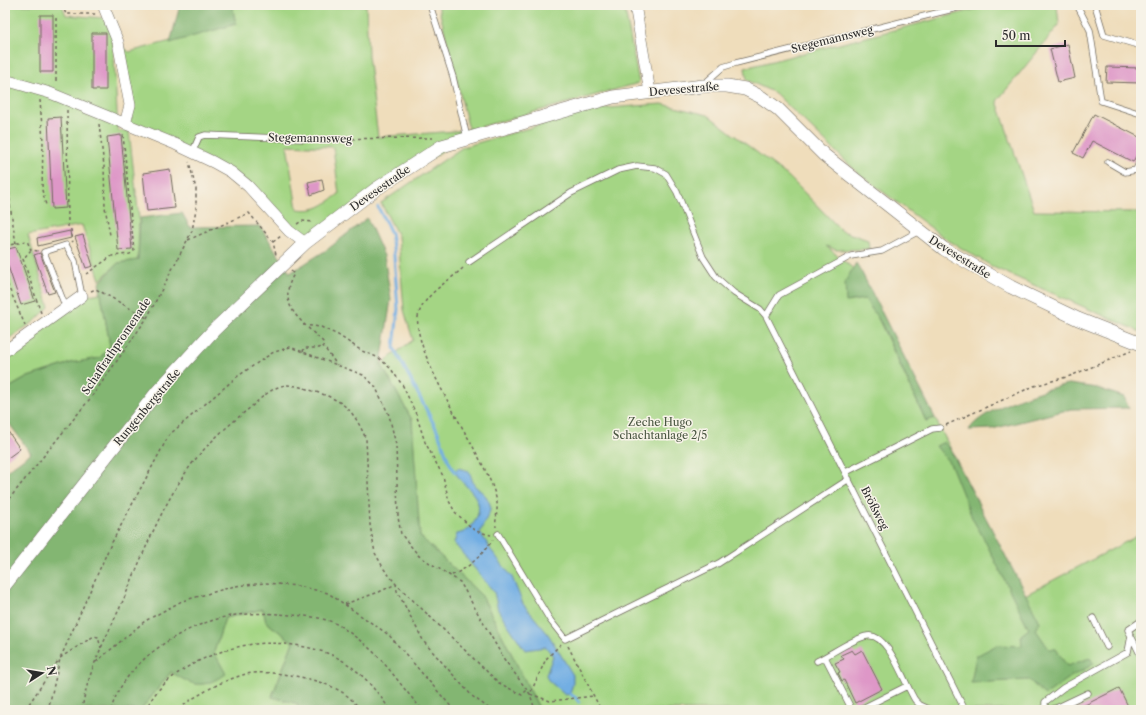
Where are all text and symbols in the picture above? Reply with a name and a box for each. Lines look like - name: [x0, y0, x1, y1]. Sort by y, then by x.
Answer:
- street label: Stegemannsweg: [790, 22, 875, 56]
- scale bar: [996, 22, 1065, 48]
- text: 50 m: [1002, 28, 1031, 43]
- street label: Devesestraße: [648, 79, 720, 99]
- street label: Stegemannsweg: [268, 130, 352, 146]
- street label: Devesestraße: [347, 162, 413, 214]
- street label: Devesestraße: [926, 232, 994, 282]
- street label: Schaffrathpromenade: [78, 295, 154, 397]
- street label: Rungenbergstraße: [111, 366, 183, 448]
- park label: Zeche Hugo Schachtanlage 2/5: [613, 415, 707, 442]
- street label: Brößweg: [858, 484, 892, 532]
- north arrow: [22, 653, 62, 693]
- text: N: [44, 665, 60, 677]

